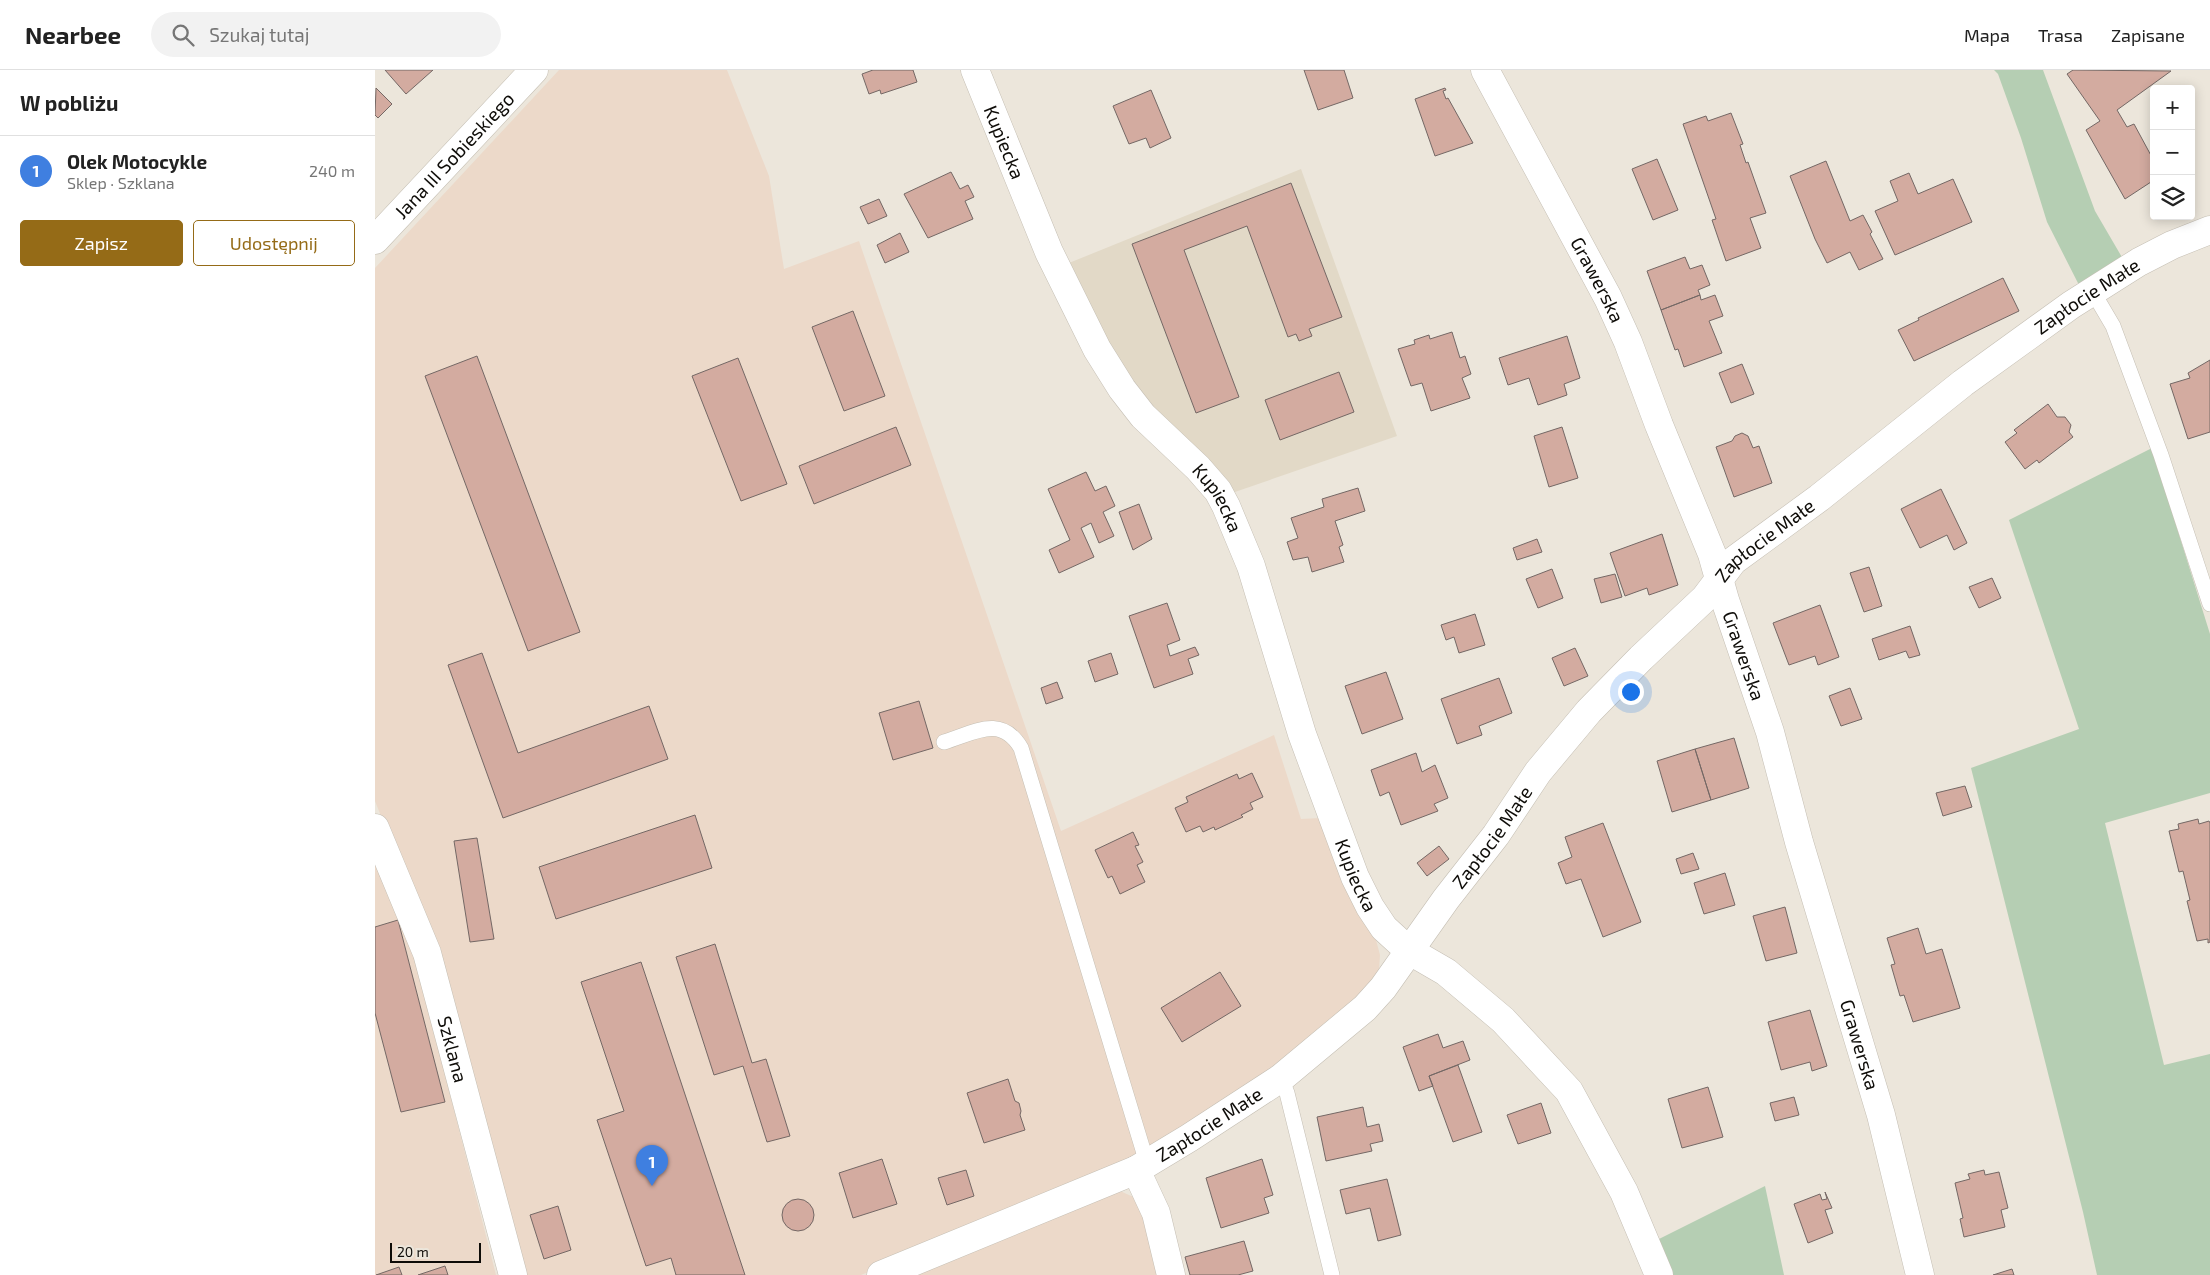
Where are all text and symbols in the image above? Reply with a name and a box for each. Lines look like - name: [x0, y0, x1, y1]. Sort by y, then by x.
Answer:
- search box: [151, 12, 501, 57]
- text: Nearbee: [25, 20, 121, 49]
- icon: search: [169, 21, 197, 49]
- text: Szukaj tutaj: [209, 23, 310, 46]
- text: Mapa: [1964, 24, 2010, 46]
- text: Trasa: [2038, 24, 2083, 46]
- text: Zapisane: [2111, 24, 2185, 46]
- map controls: [2150, 85, 2195, 220]
- button: +: [2150, 85, 2195, 130]
- street label: Jana III Sobieskiego: [389, 87, 519, 223]
- text: W pobliżu: [20, 90, 119, 115]
- street label: Kupiecka: [980, 102, 1030, 182]
- button: −: [2150, 130, 2195, 175]
- text: Olek Motocykle: [67, 150, 207, 173]
- text: 1: [33, 161, 39, 180]
- text: 240 m: [309, 161, 355, 180]
- text: Sklep · Szklana: [67, 173, 175, 192]
- button: layers: [2150, 175, 2195, 220]
- button: Zapisz: [20, 220, 183, 266]
- button: Udostępnij: [193, 220, 355, 266]
- street label: Grawerska: [1566, 233, 1629, 326]
- street label: Zapłocie Małe: [2030, 253, 2144, 339]
- street label: Kupiecka: [1188, 458, 1248, 536]
- street label: Zapłocie Małe: [1709, 493, 1819, 586]
- street label: Grawerska: [1719, 608, 1770, 703]
- your location: [1618, 679, 1644, 705]
- street label: Zapłocie Małe: [1447, 781, 1537, 893]
- street label: Kupiecka: [1331, 835, 1382, 915]
- street label: Grawerska: [1836, 996, 1885, 1092]
- street label: Szklana: [433, 1013, 473, 1085]
- street label: Zapłocie Małe: [1152, 1082, 1266, 1166]
- pin: 1: [636, 1145, 668, 1186]
- scale bar: [390, 1240, 481, 1263]
- text: 20 m: [397, 1243, 429, 1260]

